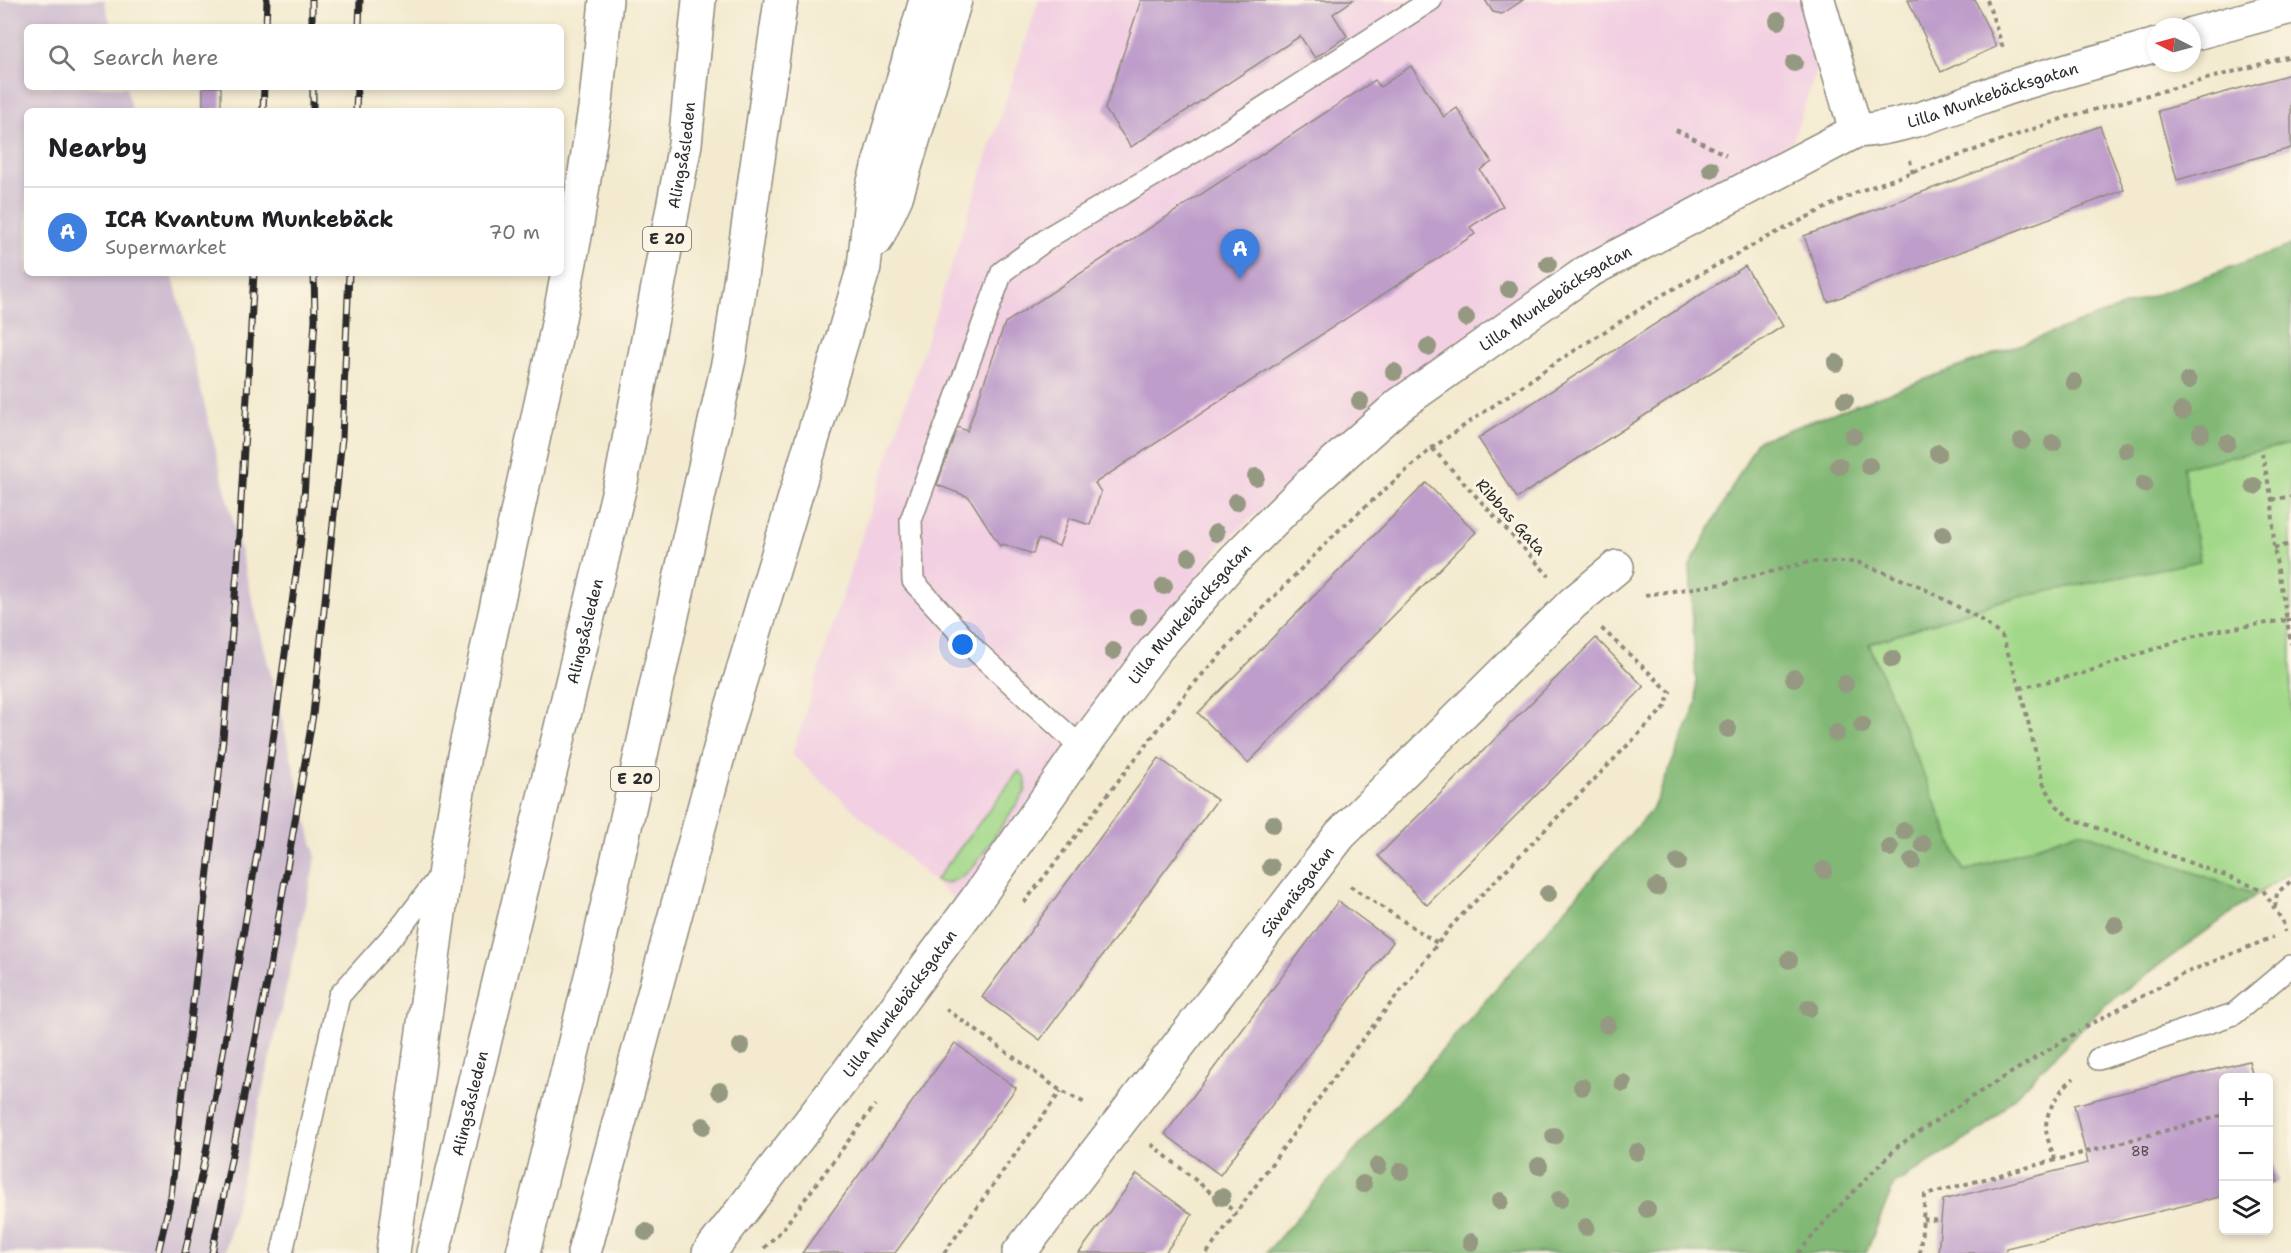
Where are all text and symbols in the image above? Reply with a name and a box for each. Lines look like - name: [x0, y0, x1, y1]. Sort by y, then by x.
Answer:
- north arrow: [2147, 18, 2201, 72]
- search box: [24, 24, 564, 90]
- icon: search: [45, 41, 78, 74]
- text: Search here: [93, 43, 219, 72]
- street label: Lilla Munkebäcksgatan: [1905, 57, 2081, 132]
- street label: Alingsåsleden: [663, 101, 700, 210]
- text: Nearby: [48, 130, 147, 165]
- text: ICA Kvantum Munkebäck: [105, 205, 394, 234]
- text: A: [60, 219, 75, 245]
- text: 70 m: [488, 219, 540, 245]
- road number: E 20: [643, 227, 691, 251]
- pin: A: [1220, 230, 1260, 279]
- text: Supermarket: [105, 234, 227, 260]
- street label: Lilla Munkebäcksgatan: [1475, 240, 1635, 356]
- street label: Ribbas Gata: [1471, 474, 1551, 560]
- street label: Lilla Munkebäcksgatan: [1123, 539, 1255, 688]
- street label: Alingsåsleden: [562, 576, 607, 686]
- your location: [948, 630, 977, 659]
- road number: E 20: [611, 767, 659, 791]
- street label: Sävenäsgatan: [1255, 842, 1338, 941]
- street label: Lilla Munkebäcksgatan: [838, 925, 961, 1081]
- street label: Alingsåsleden: [447, 1048, 492, 1158]
- map controls: [2219, 1073, 2273, 1235]
- button: +: [2219, 1073, 2273, 1127]
- button: −: [2219, 1127, 2273, 1181]
- house number: 8B: [2131, 1142, 2149, 1160]
- button: layers: [2219, 1181, 2273, 1235]

